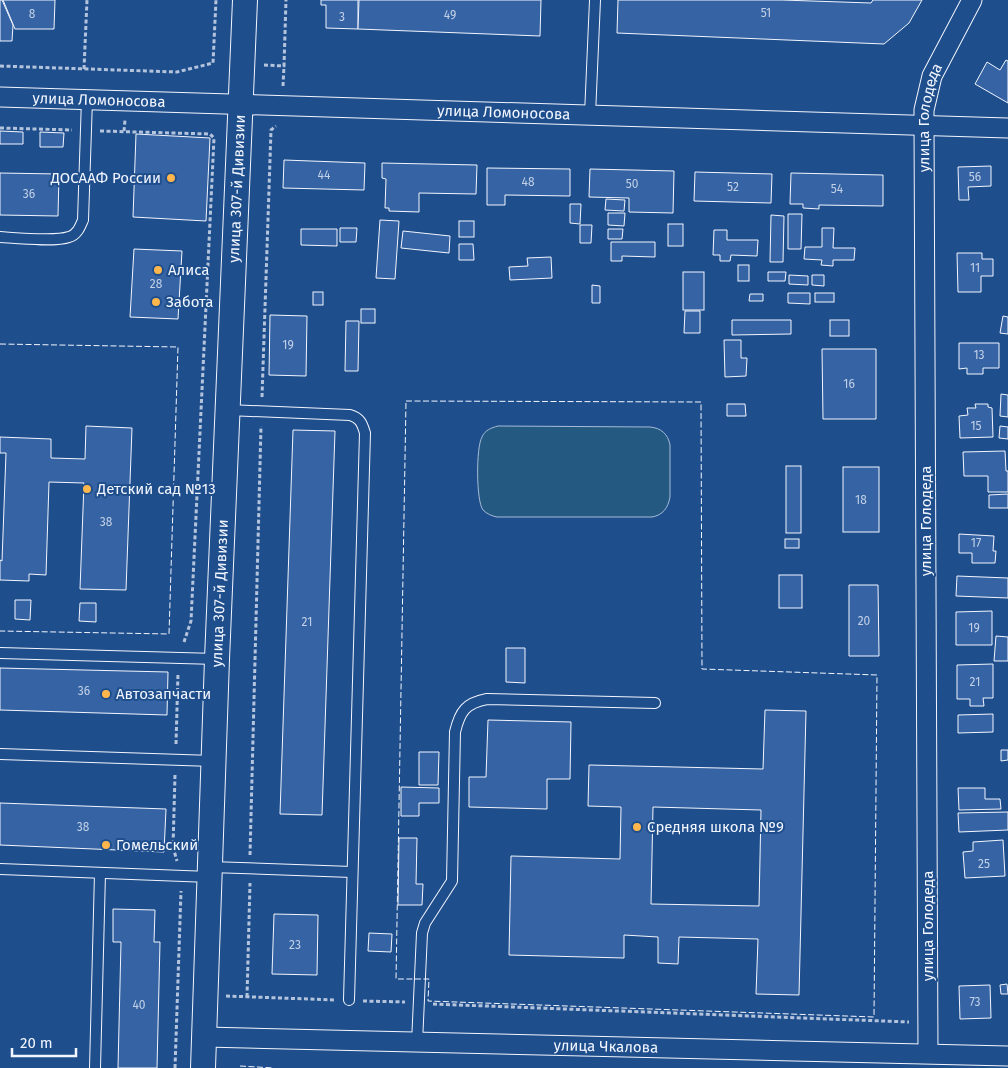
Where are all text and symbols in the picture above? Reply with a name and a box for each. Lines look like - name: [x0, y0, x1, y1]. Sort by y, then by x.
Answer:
- house number: 51: [761, 6, 771, 20]
- house number: 8: [29, 7, 36, 21]
- house number: 49: [444, 8, 456, 22]
- house number: 3: [339, 10, 345, 24]
- street label: улица Голодеда: [915, 60, 946, 172]
- street label: улица Ломоносова: [32, 89, 166, 111]
- street label: улица Ломоносова: [437, 101, 571, 124]
- street label: улица 307-й Дивизии: [225, 114, 249, 263]
- house number: 44: [318, 168, 331, 182]
- place label: ДОСААФ России: [50, 169, 161, 187]
- house number: 56: [969, 170, 981, 184]
- marker: ДОСААФ России: [165, 172, 177, 184]
- house number: 48: [522, 175, 535, 189]
- house number: 50: [626, 177, 639, 191]
- house number: 52: [727, 180, 739, 194]
- house number: 54: [831, 182, 844, 196]
- house number: 36: [23, 187, 35, 201]
- place label: Алиса: [168, 261, 209, 279]
- house number: 11: [970, 261, 980, 275]
- marker: Алиса: [152, 264, 164, 276]
- house number: 28: [150, 277, 163, 291]
- place label: Забота: [166, 293, 213, 311]
- marker: Забота: [150, 296, 162, 308]
- house number: 19: [282, 338, 294, 352]
- house number: 13: [973, 348, 985, 362]
- house number: 16: [843, 377, 855, 391]
- house number: 15: [970, 419, 982, 433]
- street label: улица Голодеда: [917, 466, 935, 576]
- place label: Детский сад №13: [96, 480, 216, 498]
- marker: Детский сад №13: [81, 483, 93, 495]
- house number: 18: [855, 493, 867, 507]
- house number: 38: [100, 515, 113, 529]
- street label: улица 307-й Дивизии: [208, 519, 232, 668]
- house number: 17: [971, 536, 981, 550]
- house number: 20: [858, 614, 871, 628]
- house number: 21: [302, 615, 312, 629]
- house number: 19: [968, 621, 980, 635]
- house number: 21: [970, 675, 980, 689]
- house number: 36: [78, 684, 90, 698]
- place label: Автозапчасти: [116, 685, 211, 703]
- marker: Автозапчасти: [100, 688, 112, 700]
- place label: Средняя школа №9: [647, 818, 784, 836]
- house number: 38: [77, 820, 90, 834]
- marker: Средняя школа №9: [631, 821, 643, 833]
- place label: Гомельский: [116, 836, 198, 854]
- marker: Гомельский: [100, 839, 112, 851]
- house number: 25: [978, 857, 990, 871]
- street label: улица Голодеда: [919, 871, 937, 981]
- house number: 23: [289, 938, 301, 952]
- house number: 73: [969, 995, 981, 1009]
- house number: 40: [132, 998, 146, 1012]
- scale bar: [12, 1026, 76, 1058]
- text: 20 m: [20, 1034, 53, 1052]
- street label: улица Чкалова: [553, 1036, 658, 1057]

